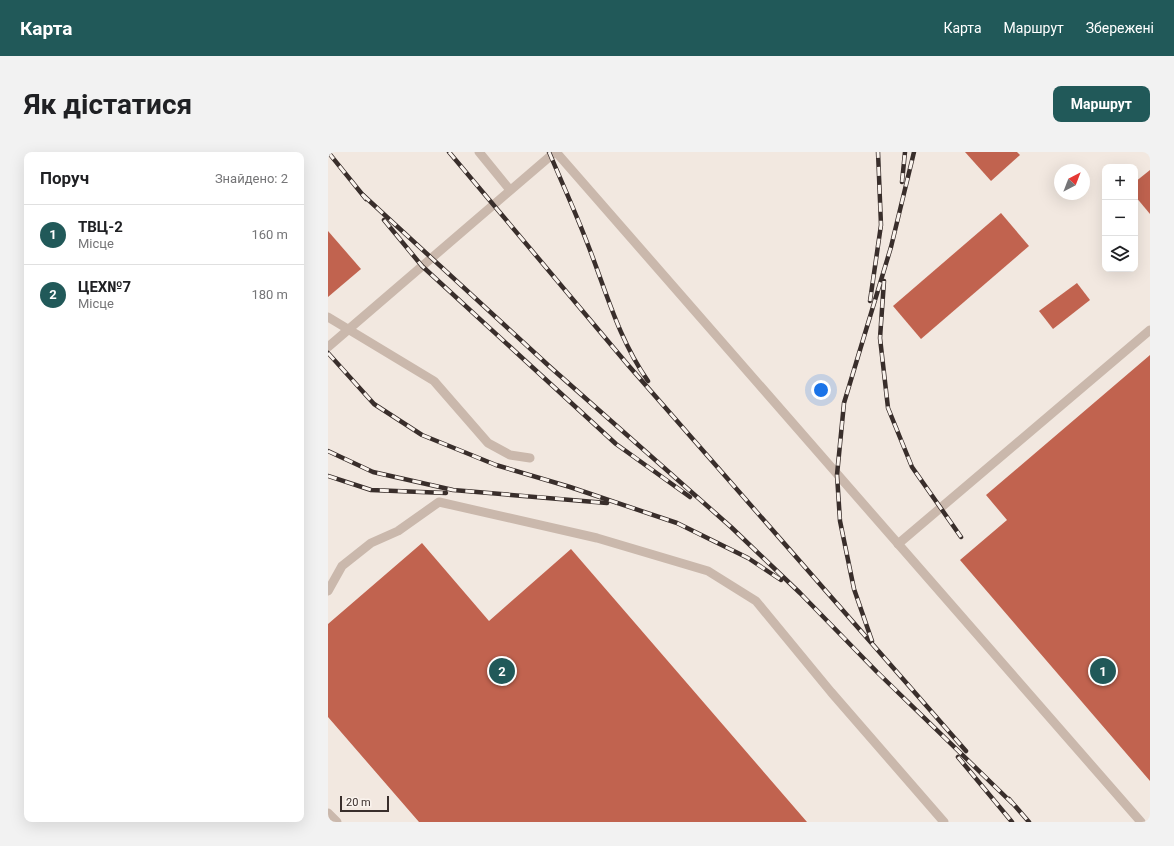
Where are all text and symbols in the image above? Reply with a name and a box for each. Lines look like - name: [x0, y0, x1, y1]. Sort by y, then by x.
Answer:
- text: Карта: [20, 17, 72, 40]
- text: Карта: [943, 20, 982, 36]
- text: Маршрут: [1004, 20, 1064, 36]
- text: Збережені: [1086, 20, 1154, 36]
- button: Маршрут: [1053, 86, 1150, 122]
- text: Як дістатися: [24, 88, 192, 121]
- north arrow: [1054, 164, 1090, 200]
- map controls: [1102, 164, 1138, 272]
- button: +: [1102, 164, 1138, 200]
- text: Поруч: [40, 168, 89, 188]
- text: Знайдено: 2: [215, 171, 288, 186]
- button: −: [1102, 200, 1138, 236]
- text: ТВЦ-2: [78, 218, 123, 236]
- text: 1: [49, 227, 57, 242]
- text: 160 m: [251, 227, 288, 242]
- text: Місце: [78, 236, 114, 251]
- button: layers: [1102, 236, 1138, 272]
- text: ЦЕХ№7: [78, 278, 131, 296]
- text: 2: [49, 287, 57, 302]
- text: 180 m: [251, 287, 288, 302]
- text: Місце: [78, 296, 114, 311]
- your location: [811, 380, 831, 400]
- pin: 2: [489, 656, 515, 686]
- pin: 1: [1090, 656, 1116, 686]
- scale bar: [340, 794, 389, 813]
- text: 20 m: [346, 796, 371, 809]

